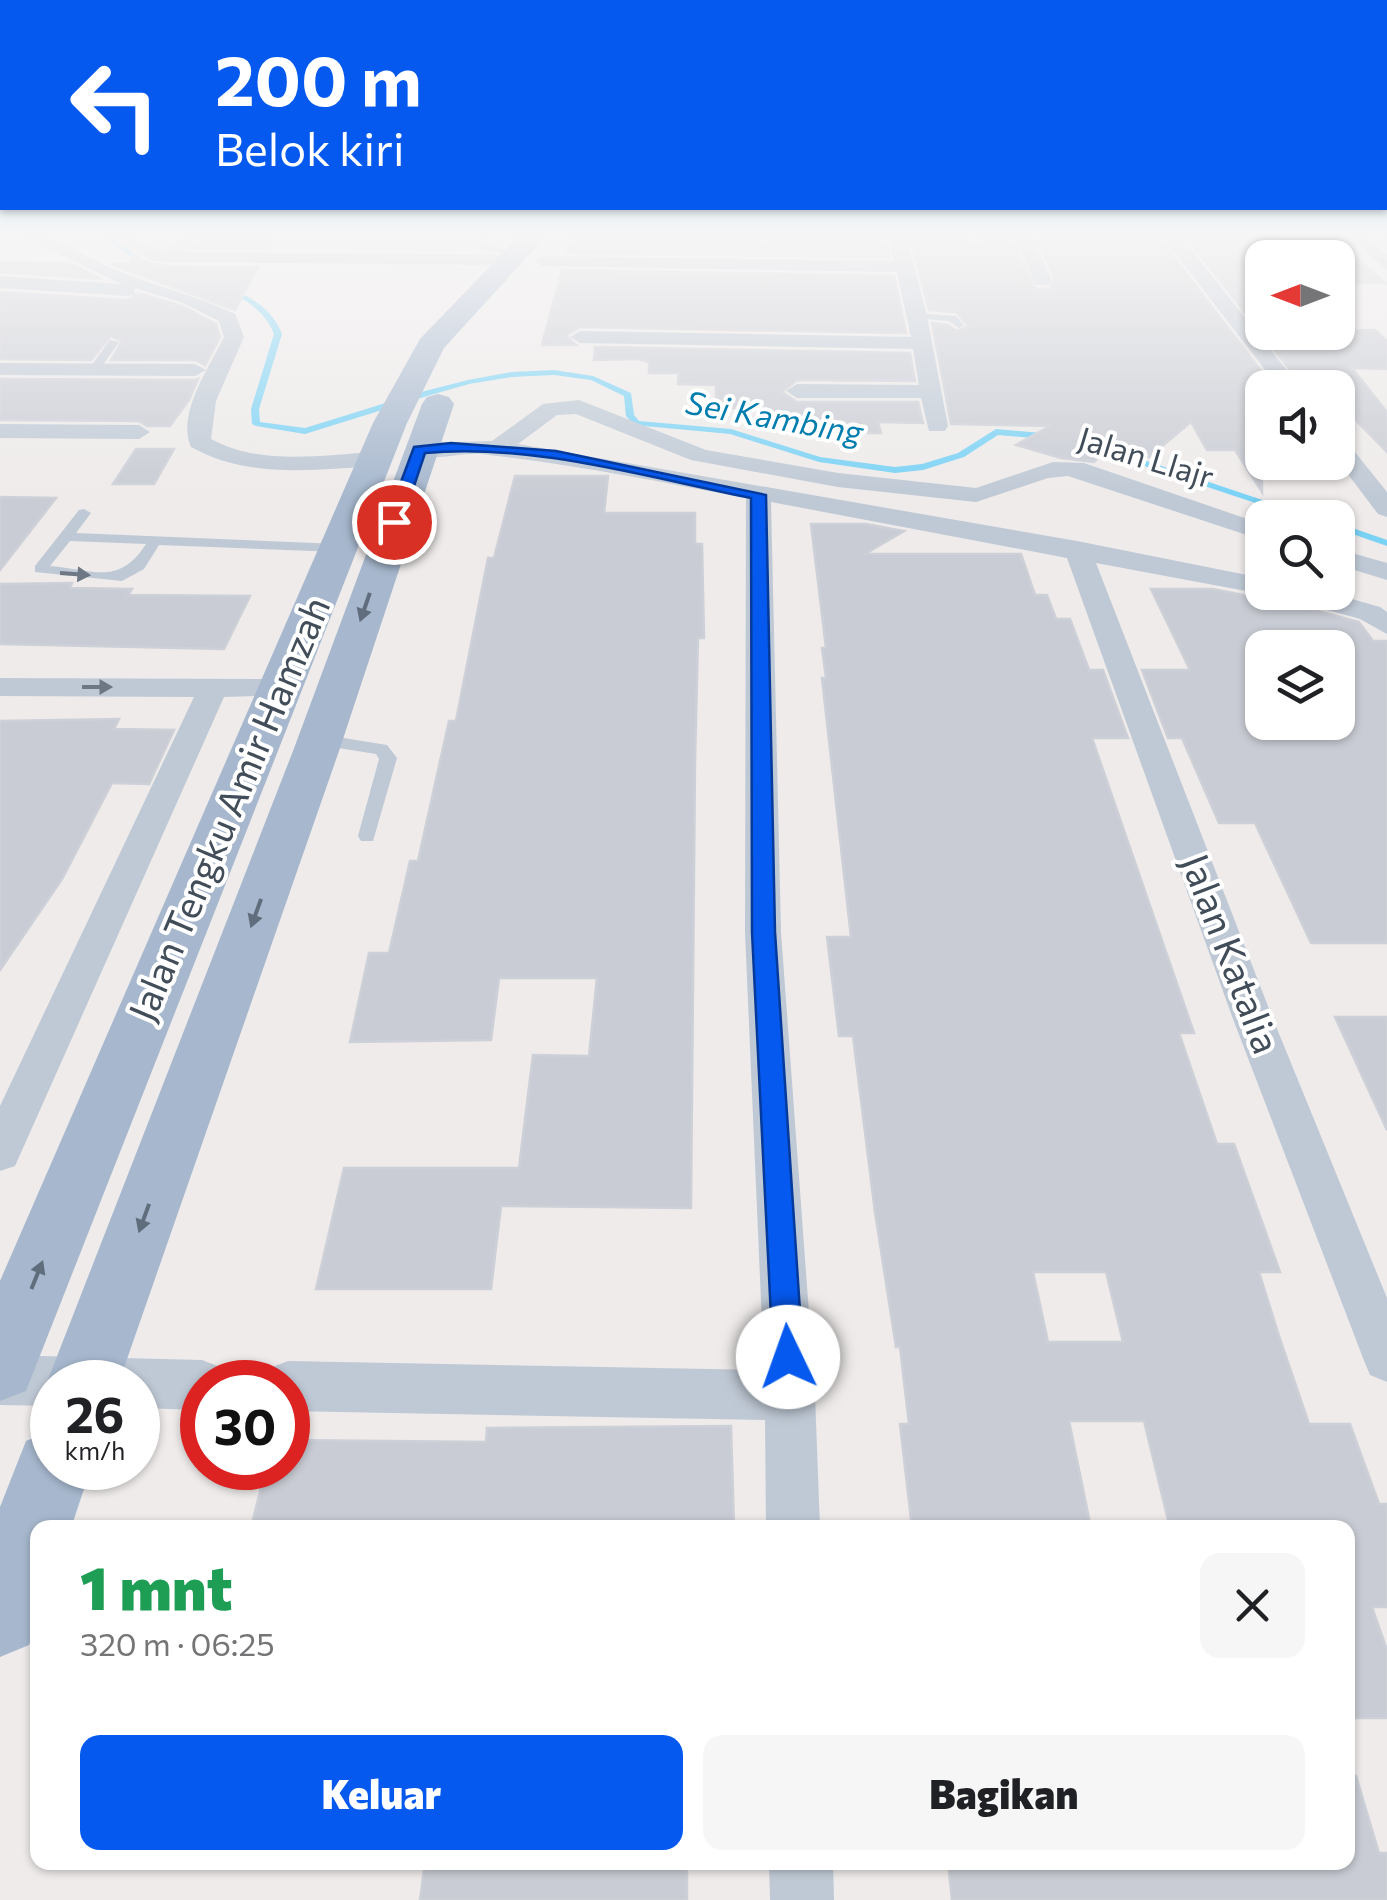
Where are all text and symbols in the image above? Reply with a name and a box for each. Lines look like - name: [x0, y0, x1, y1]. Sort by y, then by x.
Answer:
- text: 200 m: [215, 35, 422, 120]
- icon: left: [50, 40, 180, 170]
- text: Belok kiri: [215, 120, 405, 175]
- north arrow: [1245, 240, 1355, 350]
- map controls: [1245, 240, 1355, 740]
- button: sound: [1245, 370, 1355, 480]
- water label: Sei Kambing: [683, 381, 868, 452]
- street label: Jalan Llajr: [1074, 417, 1219, 496]
- pin: [352, 480, 437, 565]
- icon: arrive: [367, 495, 422, 550]
- button: search: [1245, 500, 1355, 610]
- one-way arrow: [60, 566, 92, 582]
- street label: Jalan Tengku Amir Hamzah: [117, 589, 338, 1027]
- one-way arrow: [357, 593, 372, 623]
- button: layers: [1245, 630, 1355, 740]
- one-way arrow: [82, 679, 114, 695]
- street label: Jalan Katalia: [1173, 847, 1292, 1059]
- one-way arrow: [248, 899, 263, 929]
- one-way arrow: [136, 1204, 151, 1234]
- one-way arrow: [29, 1260, 45, 1290]
- position arrow: [736, 1305, 840, 1409]
- speed limit sign: 30: [180, 1360, 310, 1490]
- text: 26: [65, 1382, 124, 1443]
- text: km/h: [65, 1435, 125, 1465]
- text: 1 mnt: [80, 1549, 232, 1622]
- button: close: [1200, 1553, 1305, 1658]
- text: 320 m · 06:25: [80, 1623, 275, 1663]
- button: Keluar: [80, 1735, 683, 1850]
- button: Bagikan: [703, 1735, 1305, 1850]

